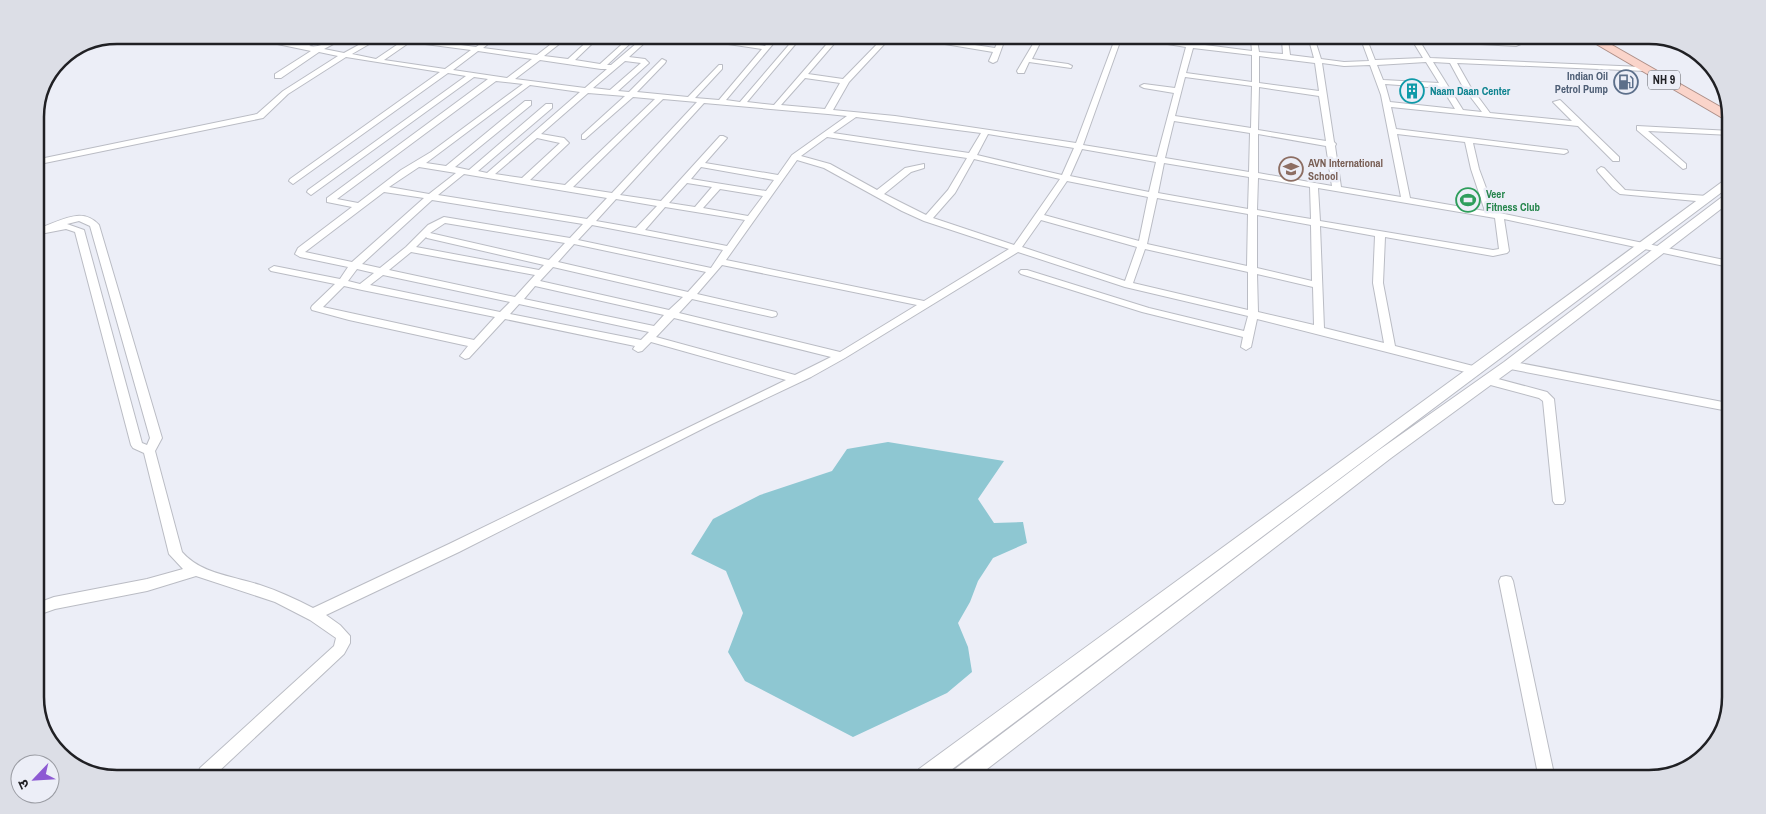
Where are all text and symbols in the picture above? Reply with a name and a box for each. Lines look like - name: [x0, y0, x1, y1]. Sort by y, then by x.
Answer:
- place label: Indian Oil Petrol Pump: [1555, 69, 1608, 96]
- fuel station icon: Indian Oil Petrol Pump: [1613, 69, 1639, 95]
- road number: NH 9: [1648, 70, 1680, 90]
- building icon: Naam Daan Center: [1399, 78, 1425, 104]
- place label: Naam Daan Center: [1430, 84, 1511, 98]
- school or university icon: AVN International School: [1278, 156, 1304, 182]
- place label: AVN International School: [1308, 156, 1383, 183]
- sports icon: Veer Fitness Club: [1455, 187, 1481, 213]
- place label: Veer Fitness Club: [1486, 187, 1541, 214]
- north arrow: [10, 754, 60, 804]
- text: उ: [13, 776, 33, 792]

